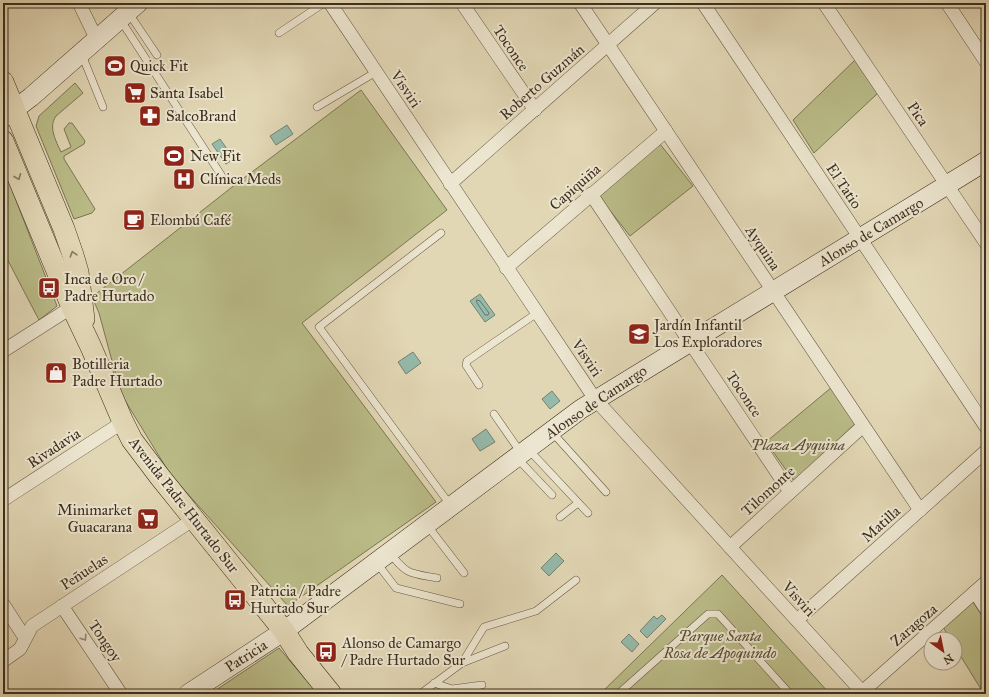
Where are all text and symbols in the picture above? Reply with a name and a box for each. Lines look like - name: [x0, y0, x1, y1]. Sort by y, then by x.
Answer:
- street label: Toconce: [489, 22, 533, 74]
- street label: Roberto Guzmán: [496, 40, 588, 124]
- sports icon: Quick Fit: [102, 53, 128, 79]
- place label: Quick Fit: [130, 57, 189, 75]
- street label: Visviri: [386, 66, 425, 111]
- supermarket icon: Santa Isabel: [122, 80, 148, 106]
- place label: Santa Isabel: [150, 84, 225, 102]
- street label: Pica: [903, 98, 933, 130]
- pharmacy icon: SalcoBrand: [137, 103, 163, 129]
- place label: SalcoBrand: [166, 107, 237, 125]
- sports icon: New Fit: [161, 143, 187, 169]
- place label: New Fit: [190, 147, 242, 165]
- street label: Capiquiña: [546, 159, 605, 215]
- street label: El Tatio: [822, 160, 866, 212]
- hospital icon: Clínica Meds: [171, 166, 197, 192]
- place label: Clínica Meds: [200, 170, 281, 188]
- one-way arrow: [13, 173, 21, 181]
- street label: Alonso de Camargo: [814, 193, 927, 271]
- cafe icon: Elombú Café: [121, 207, 147, 233]
- place label: Elombú Café: [150, 211, 232, 229]
- street label: Ayquina: [740, 221, 785, 275]
- one-way arrow: [69, 250, 78, 257]
- place label: Inca de Oro / Padre Hurtado: [64, 270, 155, 305]
- bus stop icon: Inca de Oro / Padre Hurtado: [36, 275, 62, 301]
- place label: Jardín Infantil Los Exploradores: [652, 316, 762, 351]
- school or university icon: Jardín Infantil Los Exploradores: [626, 321, 652, 347]
- street label: Visviri: [567, 335, 606, 380]
- place label: Botilleria Padre Hurtado: [72, 355, 163, 390]
- shop icon: Botilleria Padre Hurtado: [43, 360, 69, 386]
- street label: Alonso de Camargo: [541, 361, 651, 443]
- street label: Toconce: [722, 368, 766, 420]
- street label: Rivadavia: [24, 424, 84, 472]
- street label: Avenida Padre Hurtado Sur: [125, 432, 243, 577]
- park label: Plaza Ayquina: [751, 436, 845, 454]
- street label: Tilomonte: [738, 462, 798, 520]
- place label: Minimarket Guacarana: [57, 501, 133, 536]
- street label: Matilla: [858, 502, 904, 546]
- supermarket icon: Minimarket Guacarana: [135, 506, 161, 532]
- street label: Peñuelas: [57, 550, 111, 594]
- street label: Visviri: [778, 577, 819, 620]
- place label: Patricia / Padre Hurtado Sur: [250, 582, 341, 617]
- bus stop icon: Patricia / Padre Hurtado Sur: [222, 587, 248, 613]
- street label: Zaragoza: [887, 600, 941, 650]
- street label: Tongoy: [85, 617, 126, 666]
- park label: Parque Santa Rosa de Apoquindo: [663, 627, 777, 663]
- north arrow: [923, 631, 963, 671]
- one-way arrow: [79, 634, 86, 641]
- place label: Alonso de Camargo / Padre Hurtado Sur: [341, 634, 466, 669]
- street label: Patricia: [222, 635, 271, 676]
- bus stop icon: Alonso de Camargo / Padre Hurtado Sur: [313, 639, 339, 665]
- text: N: [940, 651, 956, 667]

